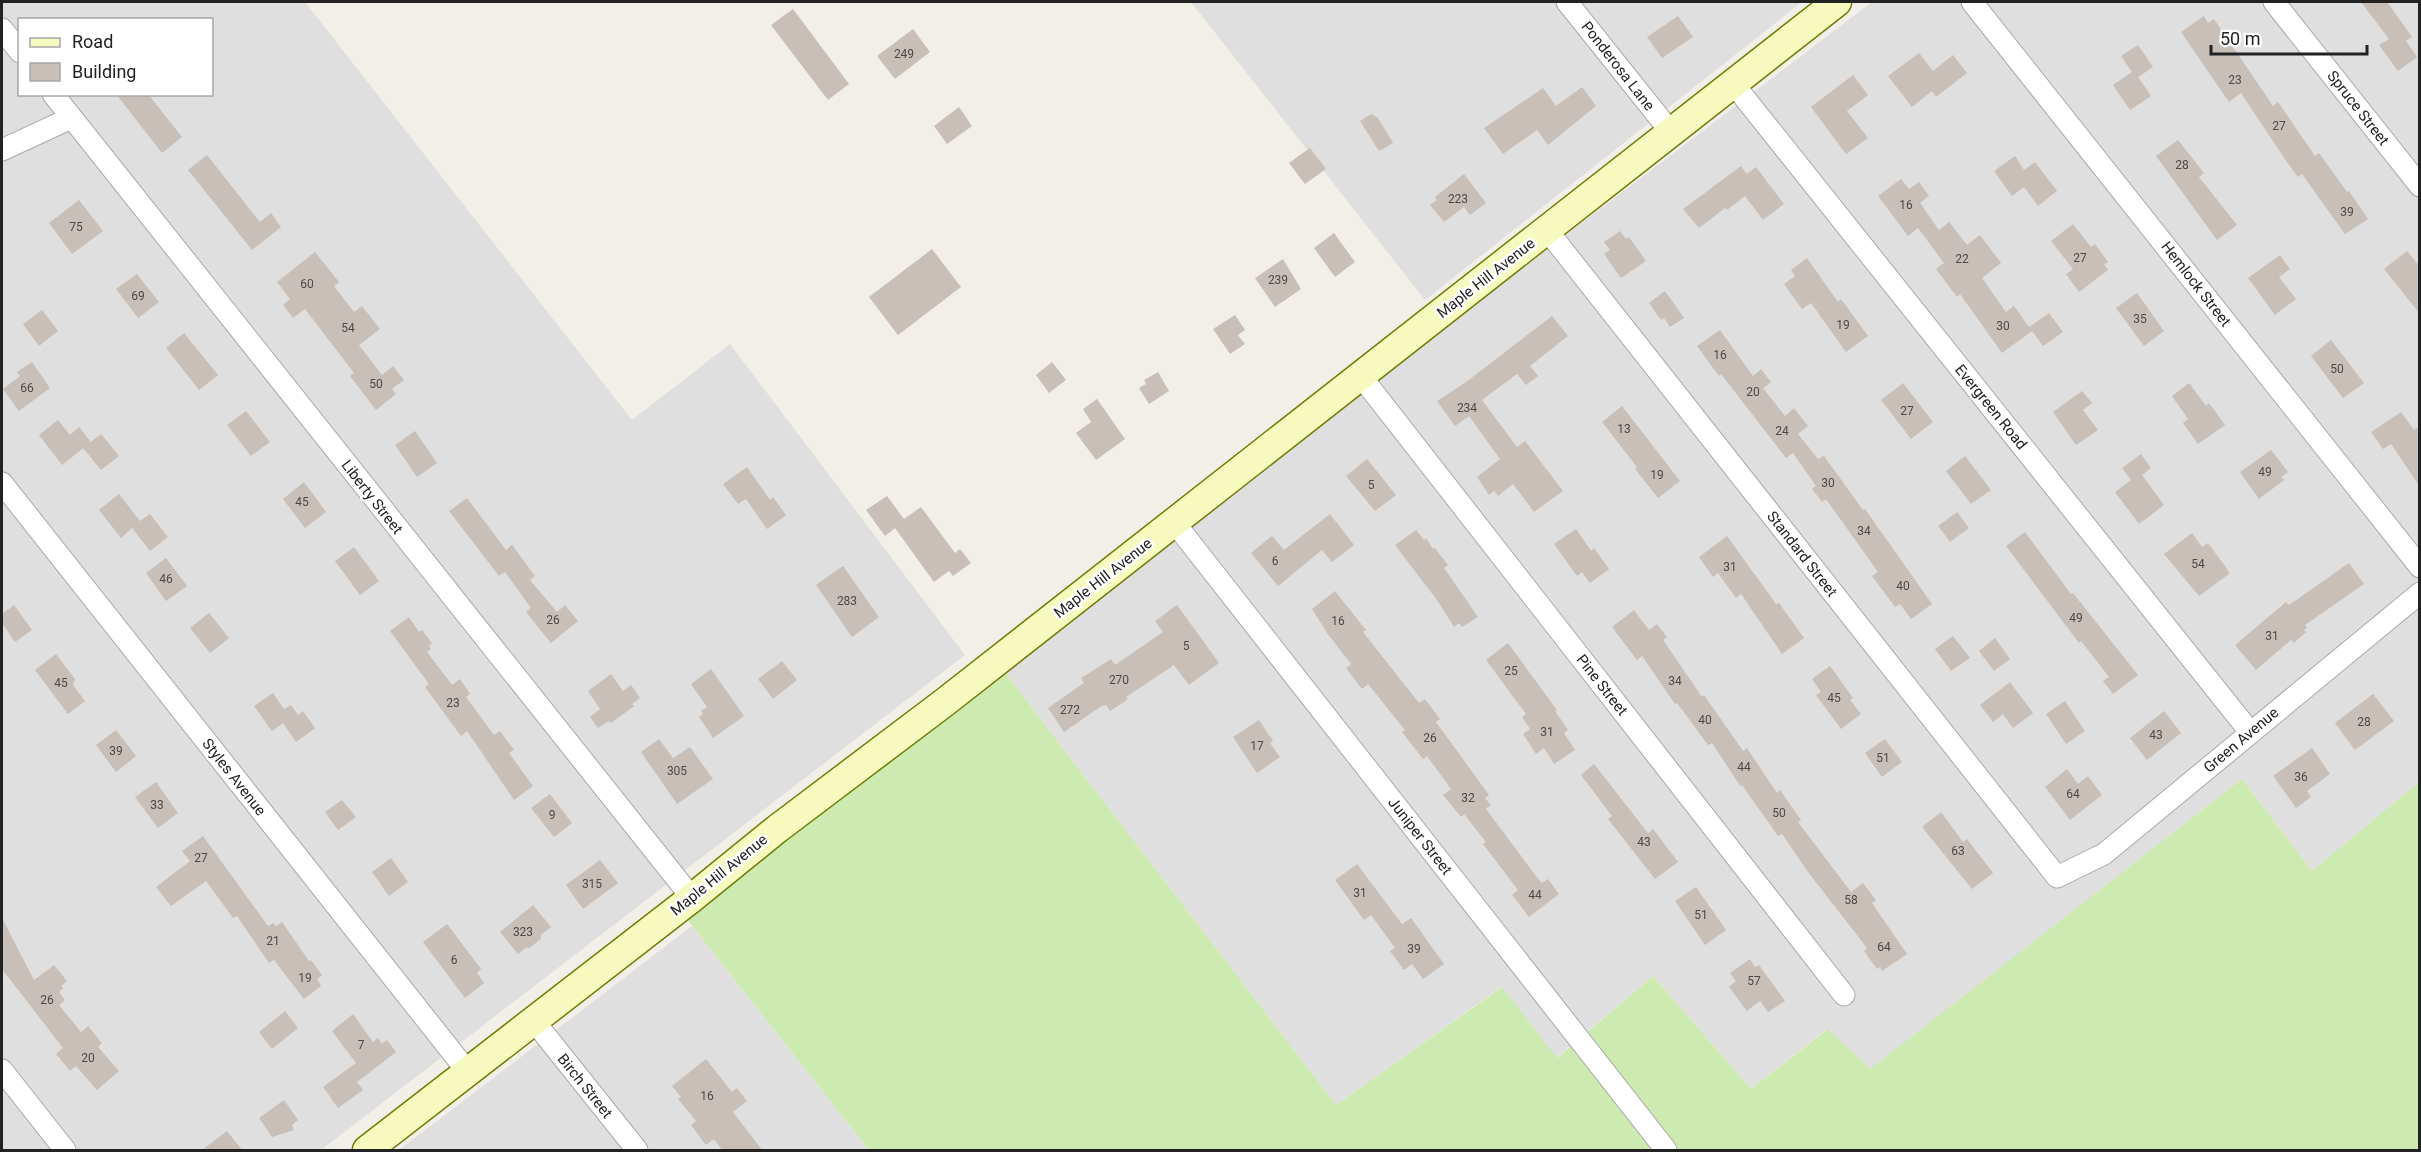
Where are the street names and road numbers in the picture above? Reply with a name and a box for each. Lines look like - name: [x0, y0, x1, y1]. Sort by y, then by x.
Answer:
- street label: Ponderosa Lane: [1578, 18, 1658, 114]
- street label: Spruce Street: [2323, 67, 2393, 149]
- street label: Maple Hill Avenue: [1433, 234, 1539, 322]
- street label: Hemlock Street: [2157, 238, 2235, 330]
- street label: Evergreen Road: [1951, 361, 2031, 453]
- street label: Liberty Street: [338, 456, 406, 538]
- street label: Standard Street: [1763, 508, 1841, 600]
- street label: Maple Hill Avenue: [1050, 534, 1156, 622]
- street label: Pine Street: [1573, 651, 1632, 719]
- street label: Green Avenue: [2200, 703, 2282, 777]
- street label: Styles Avenue: [198, 735, 270, 819]
- street label: Juniper Street: [1384, 794, 1456, 878]
- street label: Maple Hill Avenue: [667, 830, 771, 920]
- street label: Birch Street: [554, 1050, 616, 1122]

